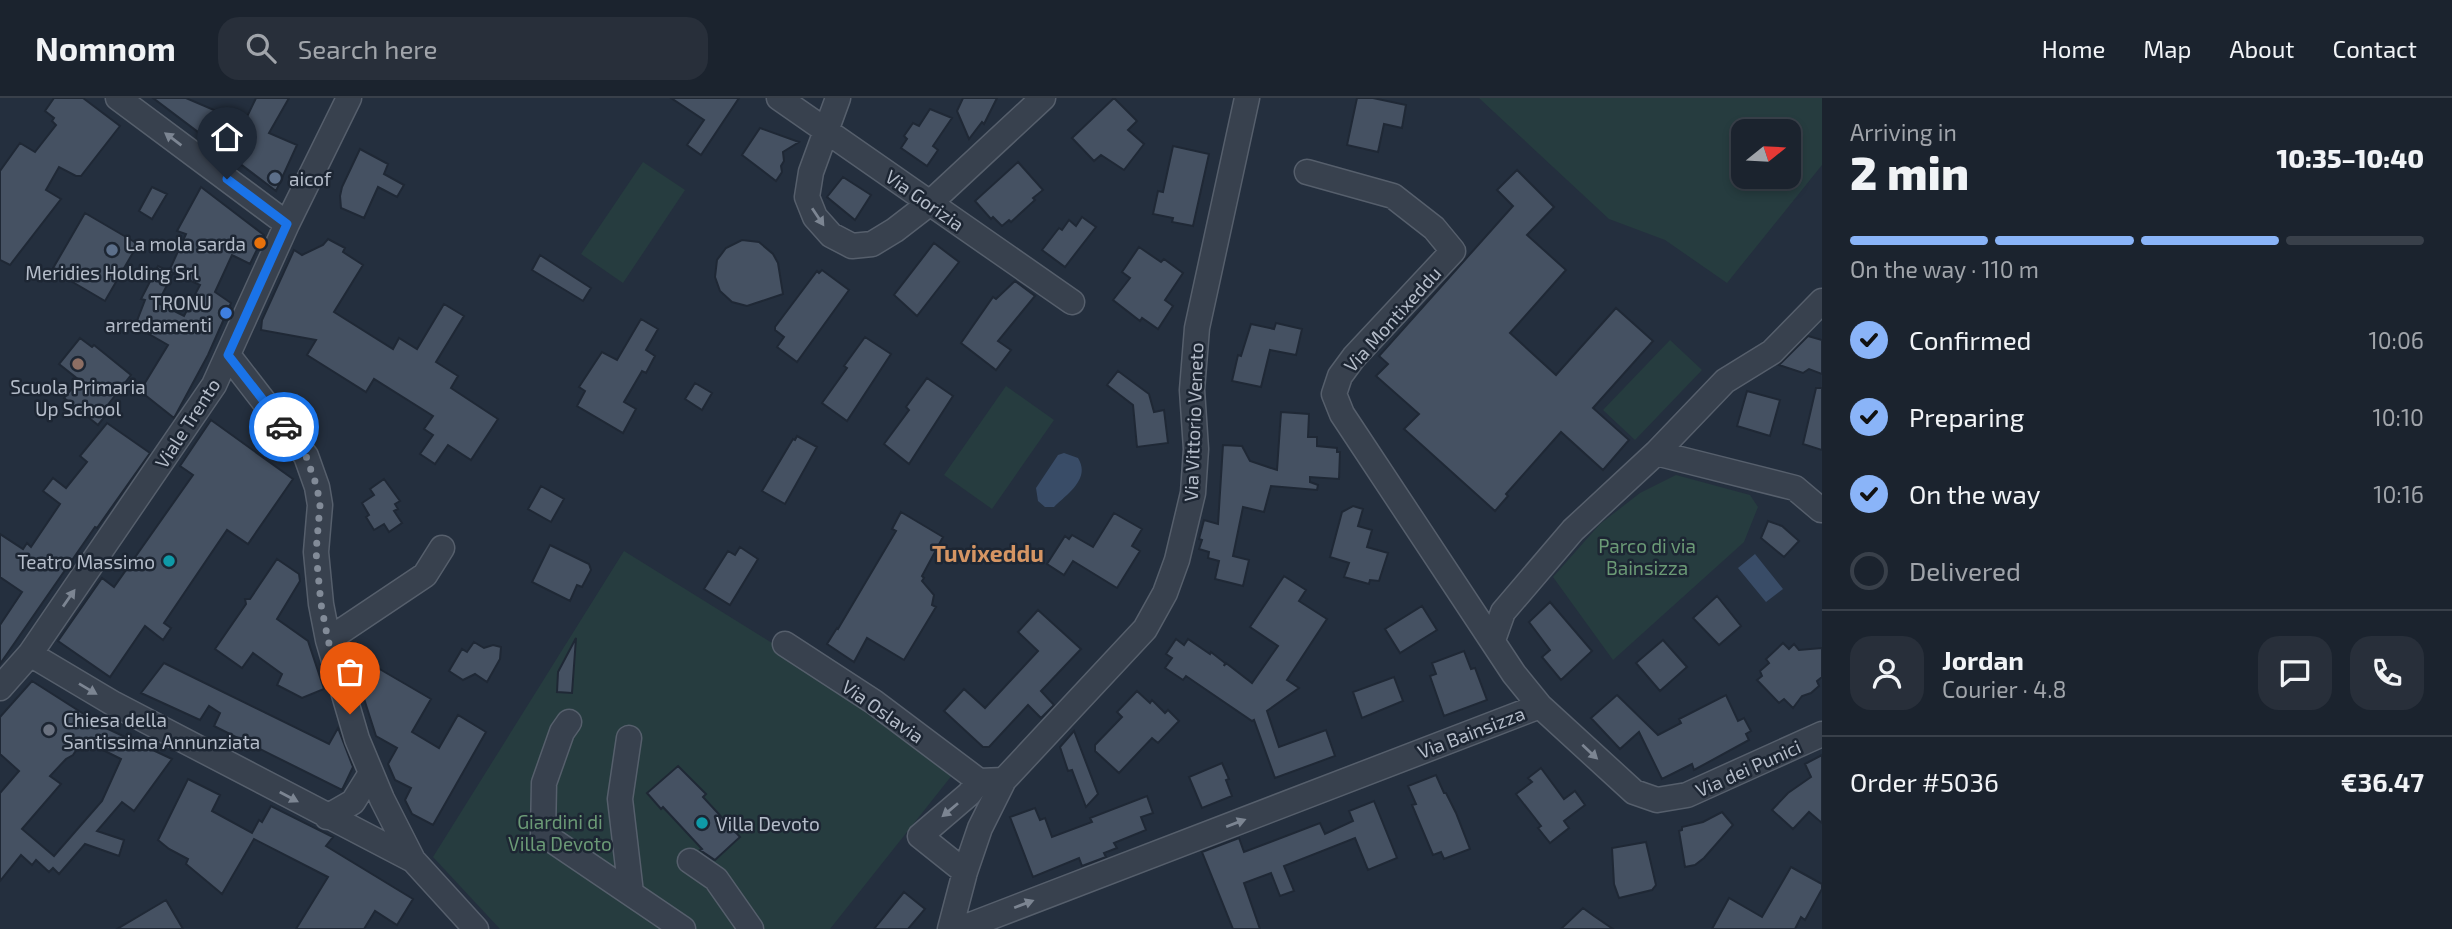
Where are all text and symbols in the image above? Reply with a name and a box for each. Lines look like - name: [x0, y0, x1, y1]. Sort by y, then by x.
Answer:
- search box: [218, 17, 708, 80]
- text: Nomnom: [35, 28, 176, 68]
- icon: search: [242, 29, 280, 67]
- text: Search here: [298, 33, 437, 64]
- text: Home: [2042, 34, 2105, 63]
- text: Map: [2143, 34, 2191, 63]
- text: About: [2229, 34, 2295, 63]
- text: Contact: [2333, 34, 2417, 63]
- pin: [197, 107, 257, 179]
- icon: home: [208, 118, 246, 156]
- text: Arriving in: [1850, 118, 1957, 146]
- north arrow: [1731, 119, 1801, 189]
- map controls: [1731, 119, 1801, 189]
- one-way arrow: [165, 132, 183, 147]
- text: 10:35–10:40: [2277, 142, 2424, 173]
- text: 2 min: [1850, 144, 1969, 199]
- street label: Via Gorizia: [881, 165, 969, 235]
- place label: aicof: [289, 167, 332, 190]
- marker: aicof: [267, 170, 283, 186]
- one-way arrow: [811, 208, 825, 226]
- place label: La mola sarda: [125, 232, 246, 255]
- marker: La mola sarda: [252, 235, 268, 251]
- marker: Meridies Holding Srl: [104, 242, 120, 258]
- text: On the way · 110 m: [1850, 255, 2039, 283]
- place label: Meridies Holding Srl: [25, 261, 199, 284]
- street label: Via Montixeddu: [1339, 262, 1445, 376]
- place label: TRONU arredamenti: [105, 291, 212, 336]
- marker: TRONU arredamenti: [218, 305, 234, 321]
- icon: check: [1850, 321, 1888, 359]
- text: Confirmed: [1909, 324, 2032, 355]
- text: 10:06: [2369, 326, 2424, 354]
- street label: Via Vittorio Veneto: [1179, 342, 1207, 502]
- marker: Scuola Primaria Up School: [70, 356, 86, 372]
- street label: Viale Trento: [150, 374, 224, 472]
- place label: Scuola Primaria Up School: [10, 375, 146, 420]
- courier: [249, 392, 319, 462]
- icon: check: [1850, 398, 1888, 436]
- text: Preparing: [1909, 401, 2024, 432]
- text: 10:10: [2373, 403, 2424, 431]
- icon: car: [265, 408, 303, 446]
- icon: check: [1850, 475, 1888, 513]
- text: On the way: [1909, 478, 2040, 509]
- text: 10:16: [2373, 480, 2424, 508]
- park label: Parco di via Bainsizza: [1598, 534, 1696, 579]
- district label: Tuvixeddu: [932, 539, 1044, 567]
- place label: Teatro Massimo: [17, 550, 155, 573]
- marker: Teatro Massimo: [161, 553, 177, 569]
- text: Delivered: [1909, 555, 2021, 586]
- one-way arrow: [62, 589, 76, 607]
- button: person: [1850, 636, 1924, 710]
- button: chat: [2258, 636, 2332, 710]
- button: phone: [2350, 636, 2424, 710]
- pin: [320, 642, 380, 714]
- text: Jordan: [1942, 644, 2024, 675]
- icon: bag: [331, 653, 369, 691]
- street label: Via Oslavia: [838, 674, 928, 748]
- text: Courier · 4.8: [1942, 675, 2066, 703]
- one-way arrow: [79, 683, 98, 695]
- street label: Via Bainsizza: [1414, 701, 1528, 763]
- place label: Chiesa della Santissima Annunziata: [63, 708, 260, 753]
- marker: Chiesa della Santissima Annunziata: [41, 722, 57, 738]
- street label: Via dei Punici: [1692, 735, 1804, 801]
- one-way arrow: [1581, 744, 1599, 760]
- text: Order #5036: [1850, 766, 1999, 797]
- text: €36.47: [2341, 766, 2424, 797]
- one-way arrow: [279, 791, 299, 802]
- one-way arrow: [942, 802, 959, 817]
- park label: Giardini di Villa Devoto: [508, 810, 612, 855]
- place label: Villa Devoto: [716, 812, 820, 835]
- marker: Villa Devoto: [694, 815, 710, 831]
- one-way arrow: [1226, 817, 1247, 828]
- one-way arrow: [1014, 899, 1035, 910]

